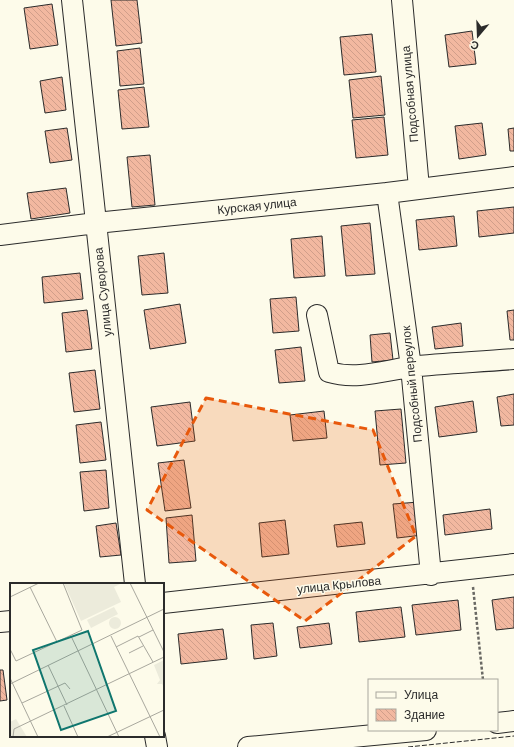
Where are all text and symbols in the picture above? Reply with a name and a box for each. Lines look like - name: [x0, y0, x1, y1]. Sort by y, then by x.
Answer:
- north arrow: [458, 16, 498, 56]
- text: С: [469, 38, 480, 53]
- street label: Подсобная улица: [398, 45, 421, 143]
- street label: Курская улица: [217, 194, 298, 217]
- street label: улица Суворова: [90, 247, 115, 337]
- street label: Подсобный переулок: [398, 324, 425, 443]
- street label: улица Крылова: [296, 573, 382, 596]
- inset map: [10, 583, 164, 737]
- legend: [368, 679, 498, 731]
- text: Улица: [404, 687, 438, 702]
- text: Здание: [404, 707, 445, 722]

